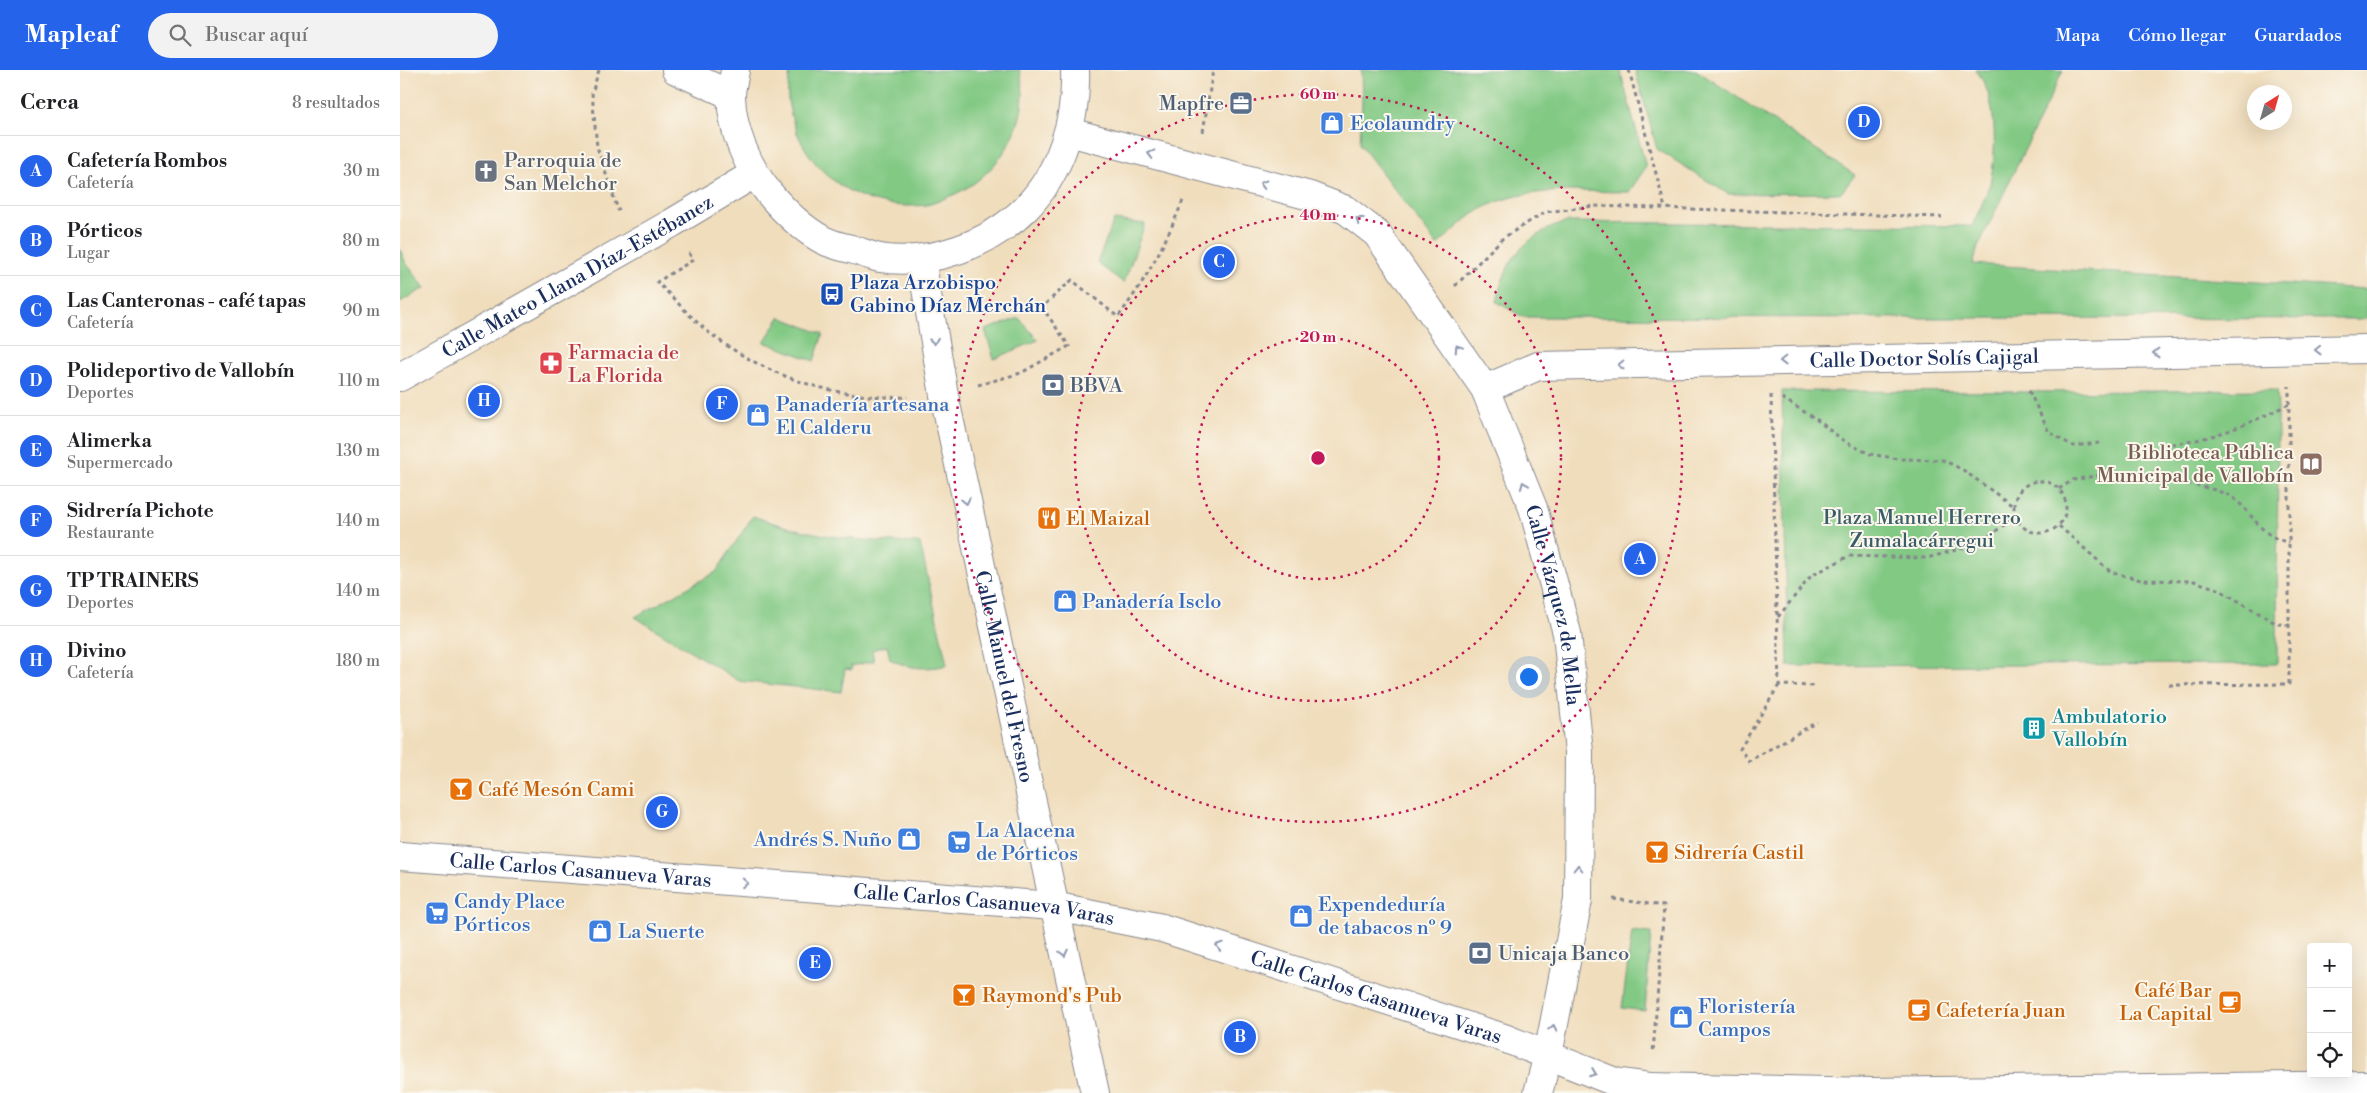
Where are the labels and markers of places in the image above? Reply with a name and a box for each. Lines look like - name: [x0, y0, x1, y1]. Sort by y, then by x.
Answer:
- office icon: Mapfre: [1228, 90, 1254, 116]
- place label: Mapfre: [1159, 92, 1224, 117]
- pin: D: [1848, 103, 1880, 141]
- shop icon: Ecolaundry: [1319, 110, 1345, 136]
- place label: Ecolaundry: [1350, 112, 1455, 137]
- place label: Parroquia de San Melchor: [504, 149, 622, 197]
- church icon: Parroquia de San Melchor: [473, 158, 499, 184]
- pin: C: [1203, 243, 1235, 281]
- place label: Plaza Arzobispo Gabino Díaz Merchán: [850, 271, 1046, 319]
- bus stop icon: Plaza Arzobispo Gabino Díaz Merchán: [819, 281, 845, 307]
- place label: Farmacia de La Florida: [568, 341, 679, 389]
- pharmacy icon: Farmacia de La Florida: [538, 350, 564, 376]
- bank icon: BBVA: [1040, 372, 1066, 398]
- place label: BBVA: [1069, 374, 1124, 399]
- pin: H: [468, 382, 500, 420]
- pin: F: [706, 385, 738, 423]
- place label: Panadería artesana El Calderu: [776, 393, 950, 441]
- shop icon: Panadería artesana El Calderu: [745, 402, 771, 428]
- place label: Biblioteca Pública Municipal de Vallobín: [2097, 441, 2295, 489]
- centre of rings: [1309, 449, 1327, 467]
- library icon: Biblioteca Pública Municipal de Vallobín: [2298, 451, 2324, 477]
- restaurant icon: El Maizal: [1036, 505, 1062, 531]
- place label: El Maizal: [1066, 507, 1150, 532]
- pin: A: [1624, 540, 1656, 578]
- shop icon: Panadería Isclo: [1052, 588, 1078, 614]
- place label: Panadería Isclo: [1082, 590, 1222, 615]
- place label: Ambulatorio Vallobín: [2051, 705, 2167, 753]
- building icon: Ambulatorio Vallobín: [2021, 715, 2047, 741]
- bar icon: Café Mesón Cami: [448, 776, 474, 802]
- place label: Café Mesón Cami: [478, 778, 635, 803]
- pin: G: [646, 793, 678, 831]
- place label: La Alacena de Pórticos: [976, 819, 1078, 867]
- shop icon: Andrés S. Nuño: [896, 826, 922, 852]
- place label: Andrés S. Nuño: [753, 828, 892, 853]
- supermarket icon: La Alacena de Pórticos: [946, 829, 972, 855]
- bar icon: Sidrería Castil: [1644, 839, 1670, 865]
- place label: Sidrería Castil: [1674, 841, 1804, 866]
- place label: Candy Place Pórticos: [454, 890, 565, 938]
- place label: Expendeduría de tabacos nº 9: [1318, 893, 1452, 941]
- supermarket icon: Candy Place Pórticos: [424, 900, 450, 926]
- shop icon: Expendeduría de tabacos nº 9: [1288, 903, 1314, 929]
- shop icon: La Suerte: [587, 918, 613, 944]
- place label: La Suerte: [618, 920, 705, 945]
- bank icon: Unicaja Banco: [1467, 940, 1493, 966]
- place label: Unicaja Banco: [1498, 942, 1629, 967]
- pin: E: [799, 944, 831, 982]
- place label: Café Bar La Capital: [2119, 979, 2212, 1027]
- bar icon: Raymond's Pub: [951, 982, 977, 1008]
- place label: Raymond's Pub: [982, 984, 1122, 1009]
- cafe icon: Café Bar La Capital: [2217, 989, 2243, 1015]
- place label: Floristería Campos: [1698, 995, 1797, 1043]
- cafe icon: Cafetería Juan: [1906, 997, 1932, 1023]
- place label: Cafetería Juan: [1936, 999, 2066, 1024]
- shop icon: Floristería Campos: [1668, 1004, 1694, 1030]
- pin: B: [1224, 1018, 1256, 1056]

